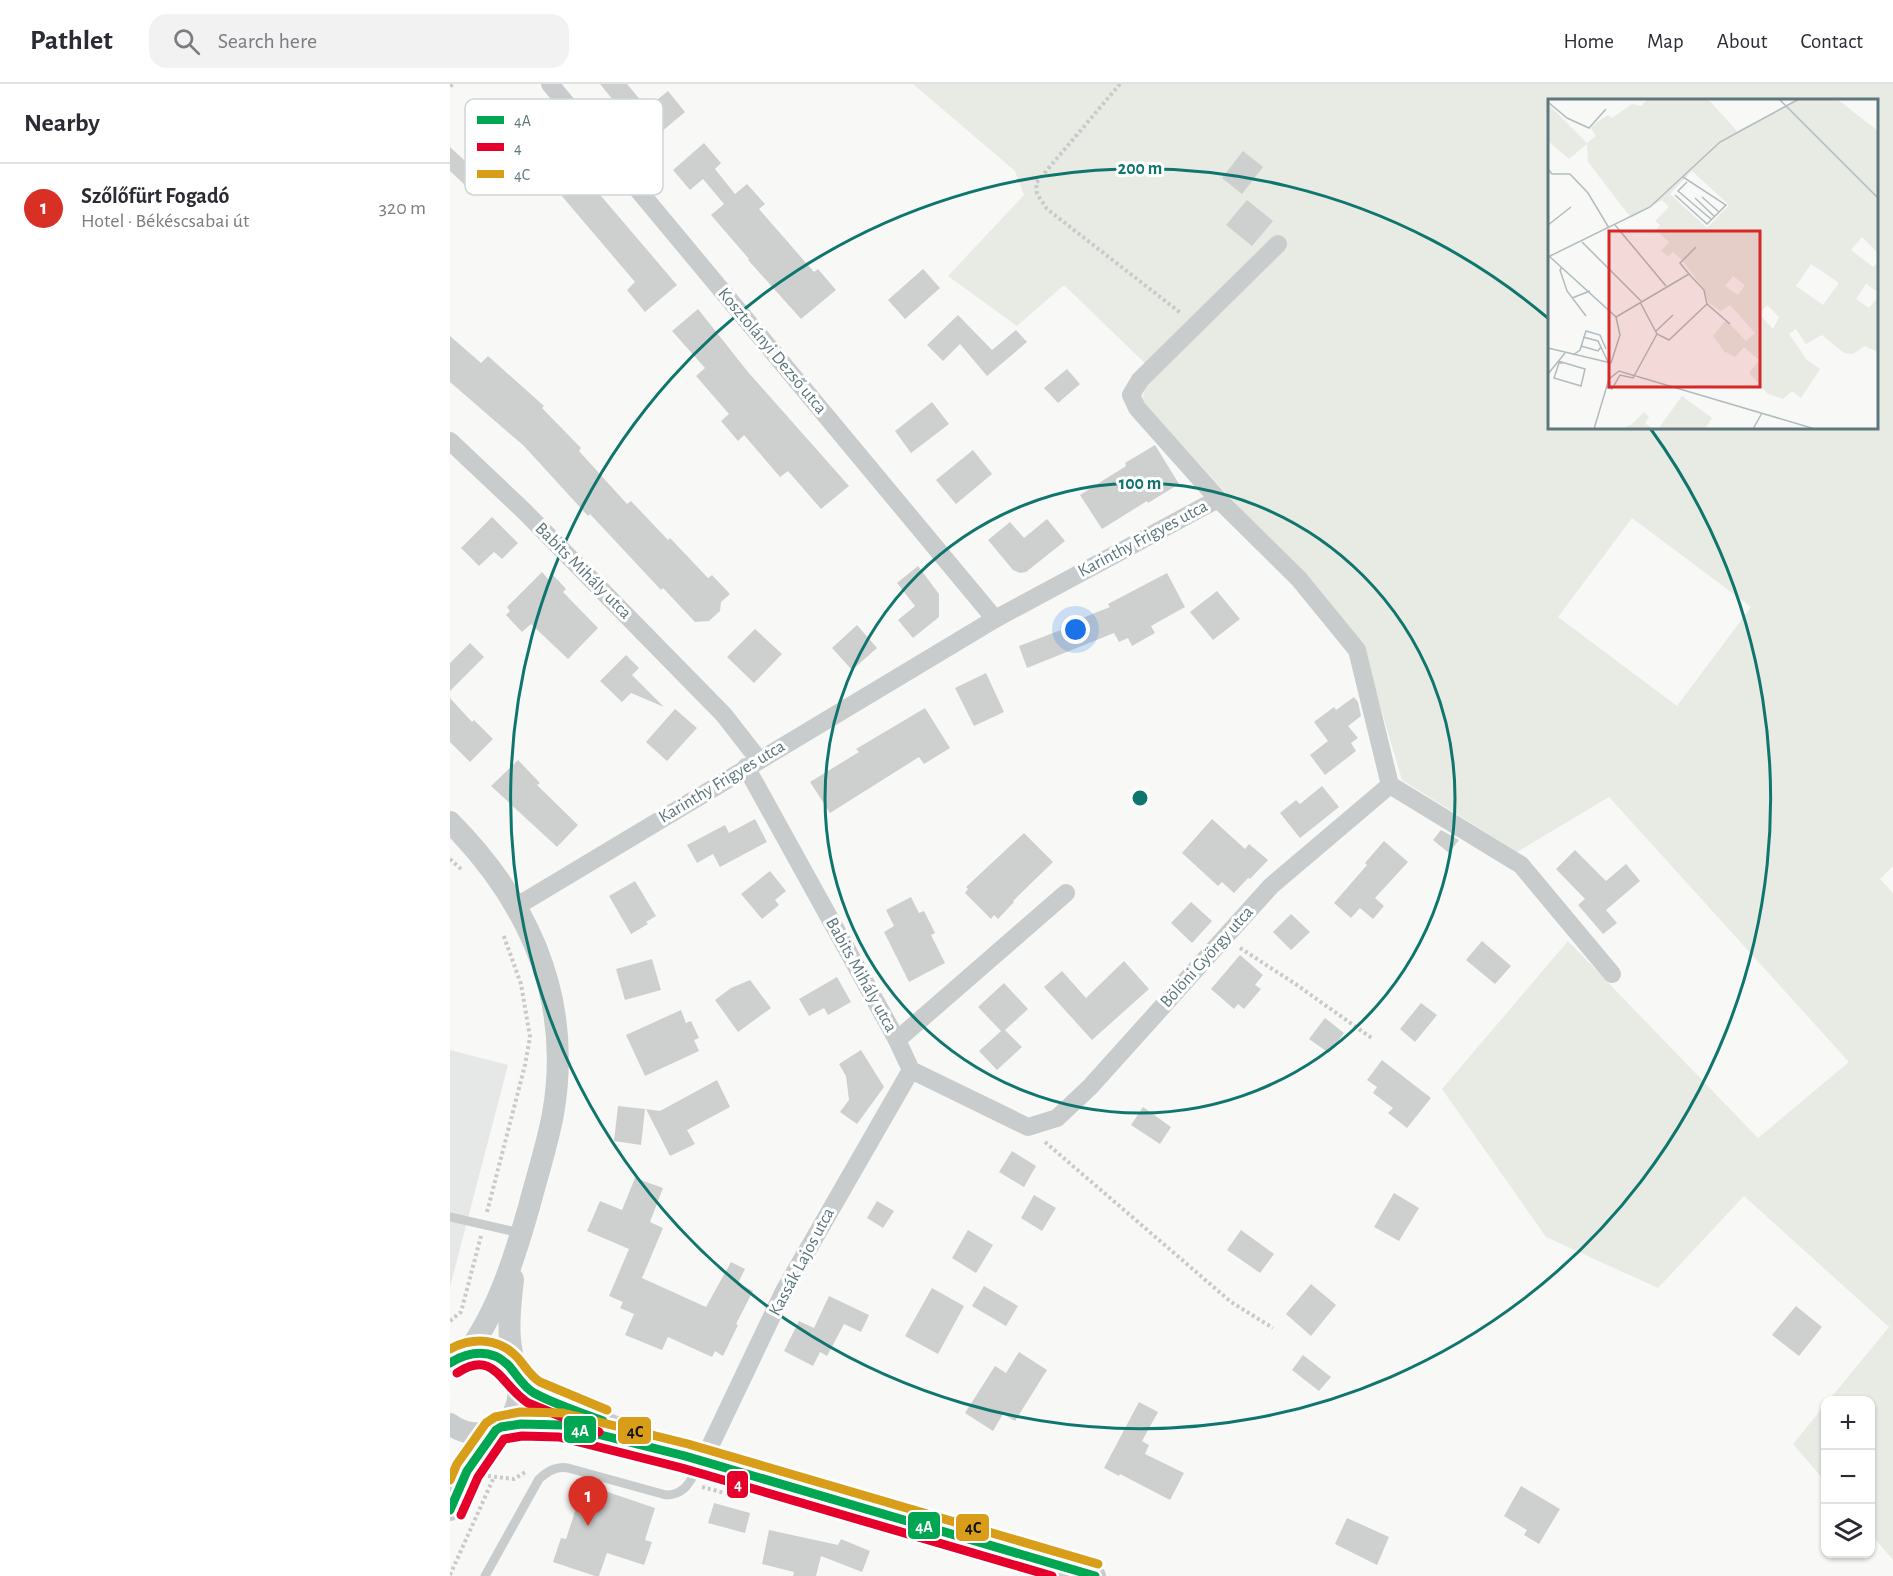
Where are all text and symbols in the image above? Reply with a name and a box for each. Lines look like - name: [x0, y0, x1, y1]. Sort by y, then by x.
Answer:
- search box: [149, 14, 569, 68]
- icon: search: [170, 25, 203, 58]
- text: Pathlet: [30, 27, 113, 55]
- text: Search here: [218, 30, 317, 52]
- text: Home: [1563, 31, 1614, 52]
- text: Map: [1647, 31, 1684, 52]
- text: About: [1717, 31, 1767, 52]
- text: Contact: [1800, 31, 1863, 52]
- legend: [465, 99, 663, 195]
- inset map: [1548, 99, 1878, 429]
- text: Nearby: [24, 110, 100, 136]
- text: 4A: [514, 113, 531, 129]
- text: 4: [514, 140, 522, 156]
- text: 200 m: [1118, 160, 1162, 178]
- text: 4C: [514, 167, 530, 183]
- text: Szőlőfürt Fogadó: [81, 185, 229, 207]
- text: 1: [40, 198, 47, 218]
- text: 320 m: [379, 198, 426, 218]
- text: Hotel · Békéscsabai út: [81, 211, 249, 231]
- street label: Kosztolányi Dezső utca: [714, 284, 830, 418]
- text: 100 m: [1119, 475, 1161, 493]
- street label: Karinthy Frigyes utca: [1075, 497, 1211, 581]
- street label: Babits Mihály utca: [531, 519, 635, 623]
- your location: [1061, 615, 1090, 644]
- street label: Karinthy Frigyes utca: [656, 737, 788, 827]
- centre of rings: [1130, 788, 1150, 808]
- street label: Bölöni György utca: [1157, 903, 1257, 1011]
- street label: Babits Mihály utca: [822, 915, 900, 1035]
- street label: Kassák Lajos utca: [766, 1205, 838, 1319]
- map controls: [1821, 1396, 1875, 1558]
- button: +: [1821, 1396, 1875, 1450]
- line badge: 4A: [563, 1415, 597, 1444]
- line badge: 4C: [617, 1416, 652, 1445]
- text: 4A: [571, 1423, 589, 1439]
- text: 4C: [627, 1424, 644, 1440]
- button: −: [1821, 1450, 1875, 1504]
- line badge: 4: [726, 1470, 749, 1499]
- pin: 1: [568, 1476, 608, 1526]
- text: 4: [734, 1477, 742, 1493]
- button: layers: [1821, 1504, 1875, 1558]
- line badge: 4A: [907, 1511, 941, 1540]
- line badge: 4C: [955, 1513, 990, 1542]
- text: 4A: [915, 1519, 933, 1535]
- text: 4C: [965, 1520, 982, 1536]

